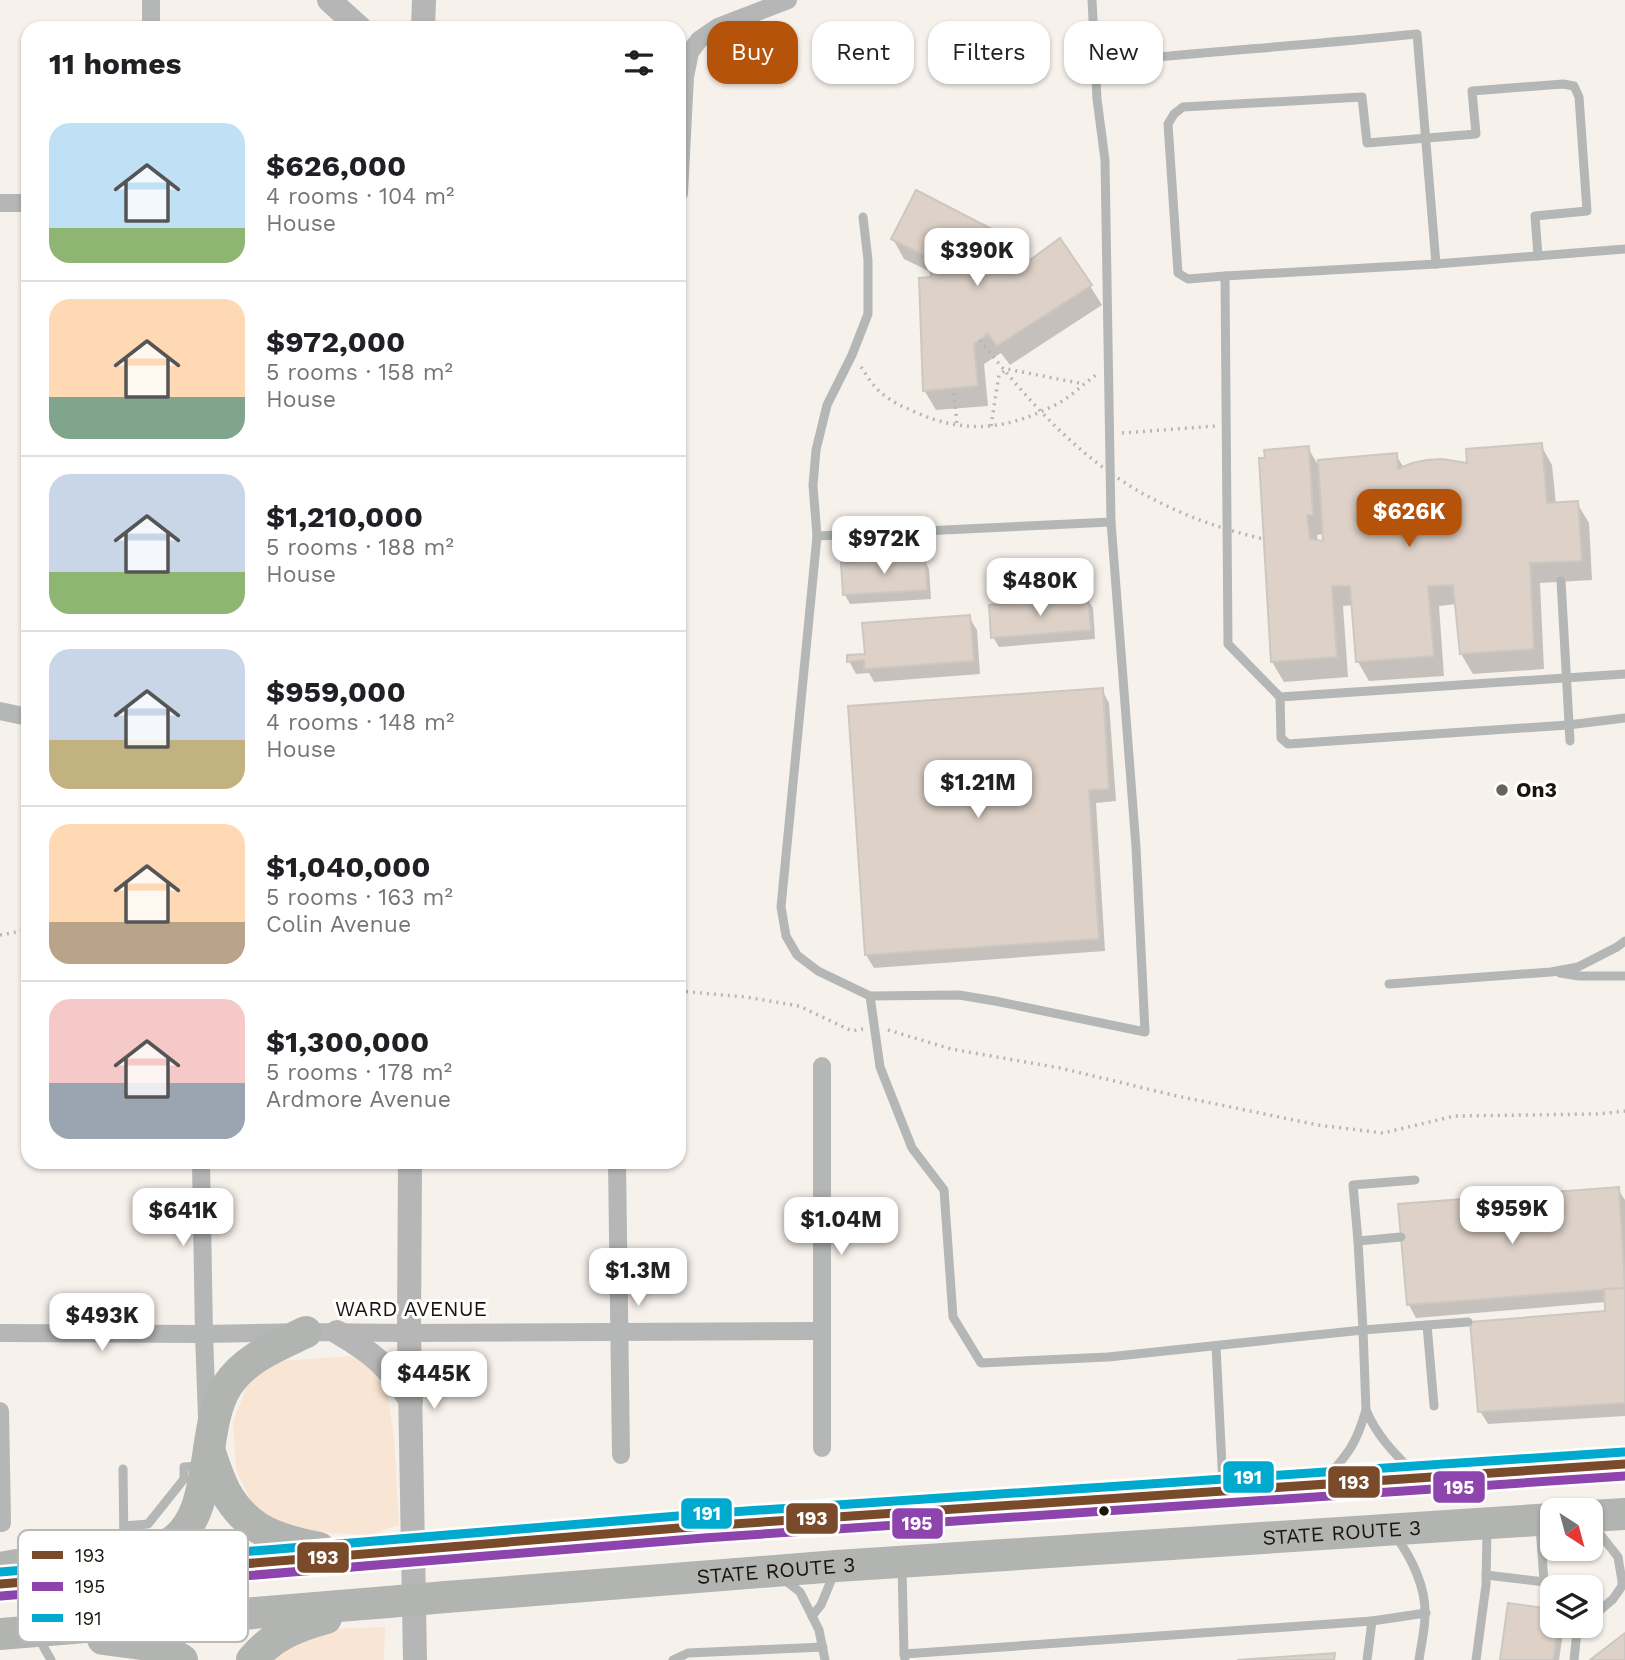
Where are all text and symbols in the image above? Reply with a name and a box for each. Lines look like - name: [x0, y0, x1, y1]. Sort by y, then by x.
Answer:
- chip: Buy: [707, 21, 798, 84]
- chip: Rent: [812, 21, 914, 84]
- chip: Filters: [928, 21, 1050, 84]
- chip: New: [1064, 21, 1163, 84]
- icon: filters: [620, 44, 658, 82]
- text: 11 homes: [49, 46, 182, 81]
- text: $626,000: [266, 148, 406, 183]
- icon: home: [105, 151, 189, 235]
- text: 4 rooms · 104 m²: [266, 183, 454, 210]
- text: House: [266, 210, 336, 237]
- pin: $390K: [928, 229, 1026, 288]
- text: $390K: [940, 237, 1014, 264]
- text: $972,000: [266, 324, 405, 359]
- icon: home: [105, 327, 189, 411]
- text: 5 rooms · 158 m²: [266, 359, 453, 386]
- text: House: [266, 386, 336, 413]
- pin: $626K: [1360, 490, 1458, 549]
- text: $626K: [1373, 498, 1445, 525]
- text: $1,210,000: [266, 499, 423, 534]
- icon: home: [105, 502, 189, 586]
- pin: $972K: [835, 516, 933, 576]
- text: $972K: [848, 525, 920, 552]
- text: 5 rooms · 188 m²: [266, 534, 454, 561]
- pin: $480K: [991, 558, 1089, 618]
- text: House: [266, 561, 336, 588]
- text: $480K: [1003, 567, 1077, 594]
- text: $959,000: [266, 674, 406, 709]
- icon: home: [105, 677, 189, 761]
- text: 4 rooms · 148 m²: [266, 709, 454, 736]
- text: House: [266, 736, 336, 763]
- pin: $1.21M: [921, 760, 1035, 820]
- text: $1.21M: [940, 769, 1016, 796]
- place label: On3: [1516, 777, 1557, 802]
- marker: On3: [1494, 782, 1510, 798]
- text: $1,040,000: [266, 849, 431, 884]
- icon: home: [105, 852, 189, 936]
- text: 5 rooms · 163 m²: [266, 884, 453, 911]
- text: Colin Avenue: [266, 911, 411, 938]
- text: $1,300,000: [266, 1024, 429, 1059]
- icon: home: [105, 1027, 189, 1111]
- text: 5 rooms · 178 m²: [266, 1059, 452, 1086]
- text: Ardmore Avenue: [266, 1086, 451, 1113]
- pin: $959K: [1463, 1186, 1561, 1246]
- pin: $641K: [134, 1188, 232, 1248]
- text: $959K: [1476, 1195, 1548, 1222]
- text: $641K: [148, 1197, 218, 1224]
- pin: $1.04M: [784, 1198, 898, 1257]
- text: $1.04M: [800, 1206, 882, 1233]
- pin: $1.3M: [589, 1248, 687, 1308]
- text: $1.3M: [605, 1257, 671, 1284]
- pin: $493K: [53, 1294, 151, 1353]
- street label: WARD AVENUE: [335, 1296, 487, 1321]
- text: $493K: [65, 1302, 139, 1329]
- pin: $445K: [385, 1352, 483, 1411]
- text: $445K: [397, 1360, 471, 1387]
- line badge: 191: [1222, 1460, 1275, 1494]
- line badge: 193: [1327, 1465, 1381, 1499]
- text: 191: [1234, 1466, 1262, 1489]
- line badge: 195: [1432, 1470, 1486, 1504]
- text: 193: [1338, 1471, 1370, 1494]
- text: 195: [1444, 1476, 1474, 1499]
- line badge: 191: [680, 1497, 733, 1530]
- north arrow: [1540, 1498, 1603, 1561]
- map controls: [1540, 1498, 1603, 1638]
- text: 191: [693, 1502, 721, 1525]
- line badge: 193: [785, 1502, 839, 1535]
- unlabelled marker: [1097, 1504, 1111, 1518]
- text: 193: [796, 1507, 828, 1530]
- line badge: 195: [891, 1507, 944, 1540]
- text: 195: [902, 1512, 932, 1535]
- street label: STATE ROUTE 3: [1262, 1515, 1422, 1550]
- legend: [18, 1530, 248, 1642]
- line badge: 193: [296, 1541, 350, 1574]
- text: 193: [75, 1544, 105, 1567]
- text: 193: [307, 1546, 339, 1569]
- street label: STATE ROUTE 3: [696, 1552, 856, 1589]
- text: 195: [75, 1575, 105, 1598]
- button: layers: [1540, 1575, 1603, 1638]
- text: 191: [75, 1607, 102, 1630]

